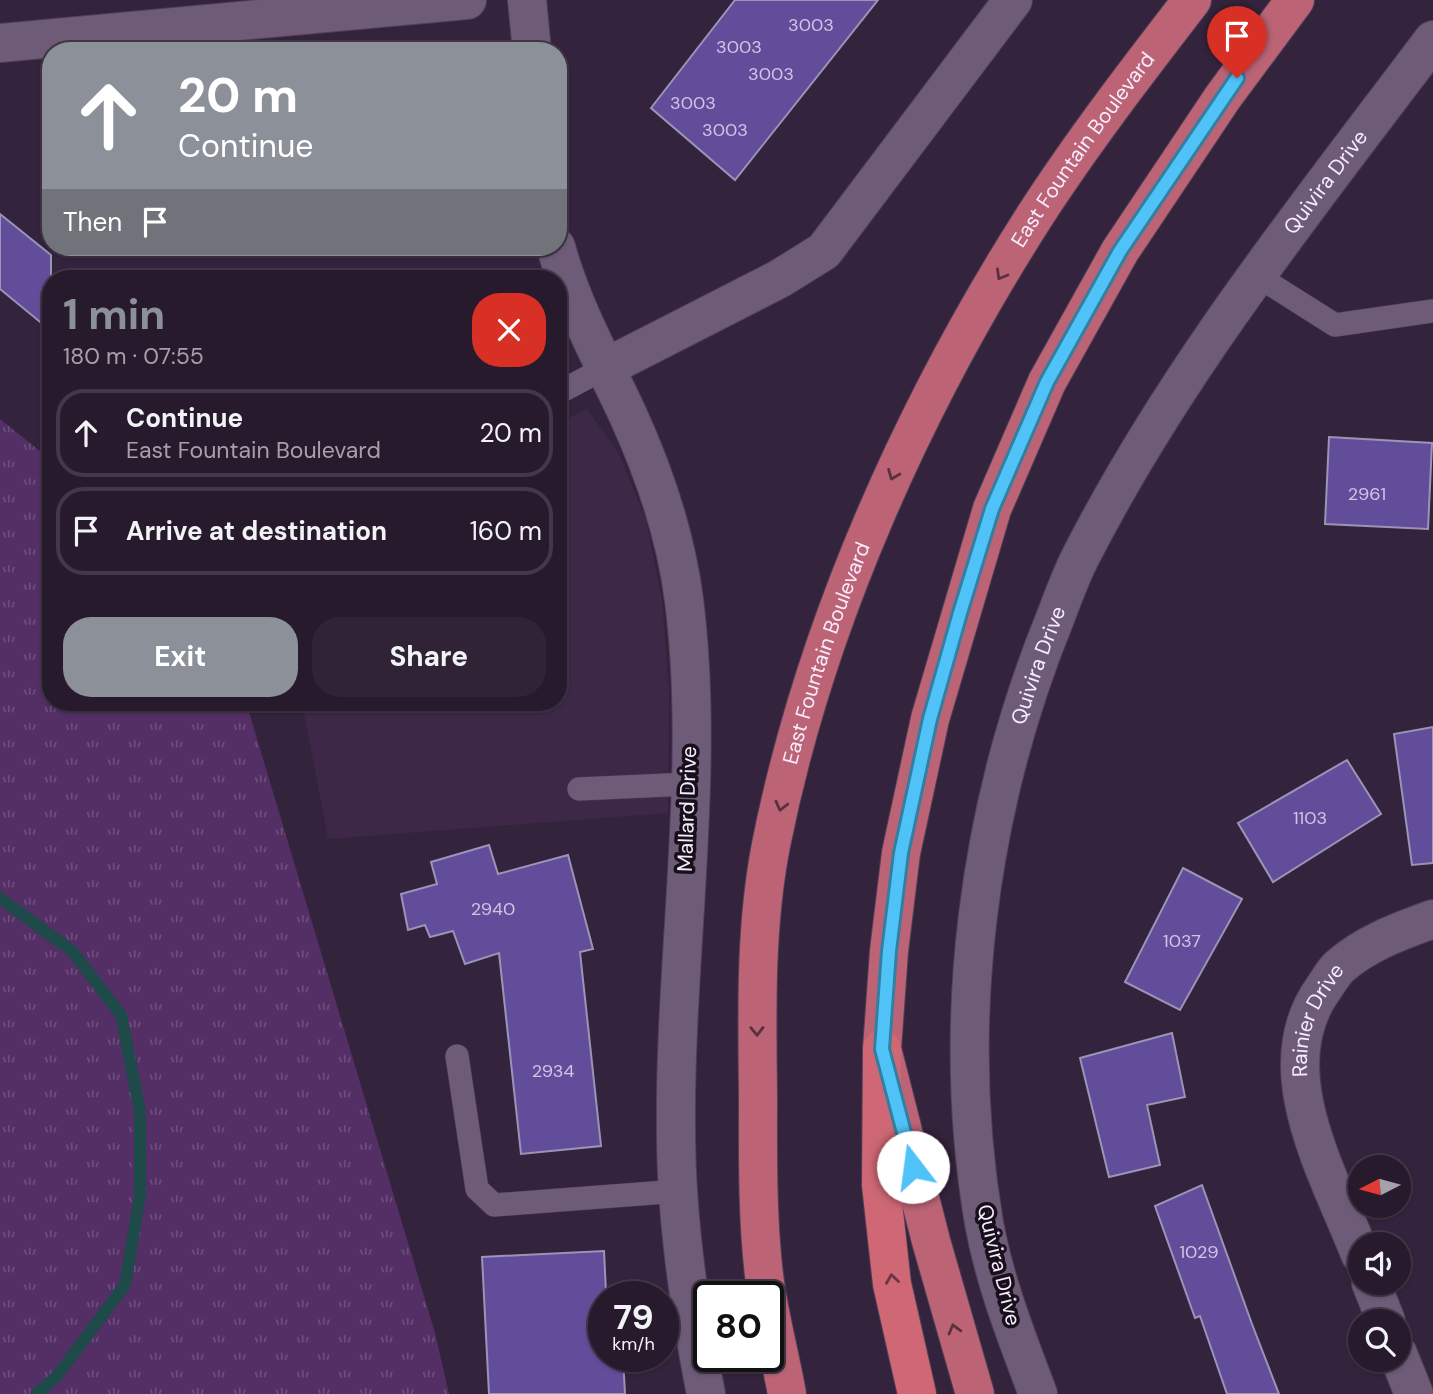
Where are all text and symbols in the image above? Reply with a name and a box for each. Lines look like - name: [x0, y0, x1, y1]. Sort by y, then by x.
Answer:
- pin: [1207, 6, 1267, 78]
- house number: 3003: [788, 13, 834, 37]
- icon: arrive: [1218, 17, 1256, 55]
- house number: 3003: [716, 35, 762, 59]
- street label: East Fountain Boulevard: [1005, 46, 1161, 252]
- house number: 3003: [748, 62, 794, 86]
- text: 20 m: [178, 63, 298, 127]
- icon: ahead: [63, 70, 154, 161]
- house number: 3003: [670, 91, 716, 115]
- house number: 3003: [702, 118, 748, 142]
- street label: Quivira Drive: [1277, 124, 1374, 240]
- text: Continue: [178, 125, 313, 167]
- icon: arrive: [136, 203, 174, 241]
- text: Then: [63, 205, 122, 239]
- one-way arrow: [996, 267, 1009, 280]
- text: 1 min: [63, 287, 165, 342]
- button: close: [472, 293, 546, 367]
- text: 180 m · 07:55: [63, 341, 204, 371]
- text: Continue: [126, 401, 243, 435]
- icon: ahead: [67, 414, 105, 452]
- text: 20 m: [479, 416, 542, 450]
- text: East Fountain Boulevard: [126, 435, 381, 465]
- one-way arrow: [888, 468, 902, 480]
- house number: 2961: [1348, 482, 1386, 506]
- icon: arrive: [67, 512, 105, 550]
- text: Arrive at destination: [126, 514, 387, 548]
- text: 160 m: [470, 514, 542, 548]
- street label: East Fountain Boulevard: [776, 538, 877, 767]
- street label: Quivira Drive: [1004, 602, 1072, 728]
- button: Exit: [63, 617, 298, 697]
- button: Share: [312, 617, 546, 697]
- street label: Mallard Drive: [671, 746, 703, 872]
- one-way arrow: [775, 800, 789, 812]
- house number: 1103: [1293, 806, 1327, 830]
- house number: 2940: [471, 897, 515, 921]
- house number: 1037: [1163, 929, 1201, 953]
- street label: Rainier Drive: [1286, 957, 1350, 1078]
- one-way arrow: [749, 1026, 765, 1037]
- house number: 2934: [532, 1059, 574, 1083]
- position arrow: [876, 1130, 950, 1204]
- north arrow: [1348, 1155, 1410, 1218]
- map controls: [1348, 1155, 1411, 1372]
- street label: Quivira Drive: [970, 1201, 1028, 1329]
- button: sound: [1348, 1232, 1411, 1295]
- house number: 1029: [1179, 1240, 1219, 1264]
- one-way arrow: [885, 1274, 900, 1285]
- speed limit sign: 80: [693, 1281, 784, 1372]
- text: 79: [613, 1294, 654, 1340]
- button: search: [1348, 1309, 1411, 1372]
- one-way arrow: [948, 1323, 963, 1335]
- text: km/h: [612, 1332, 655, 1356]

